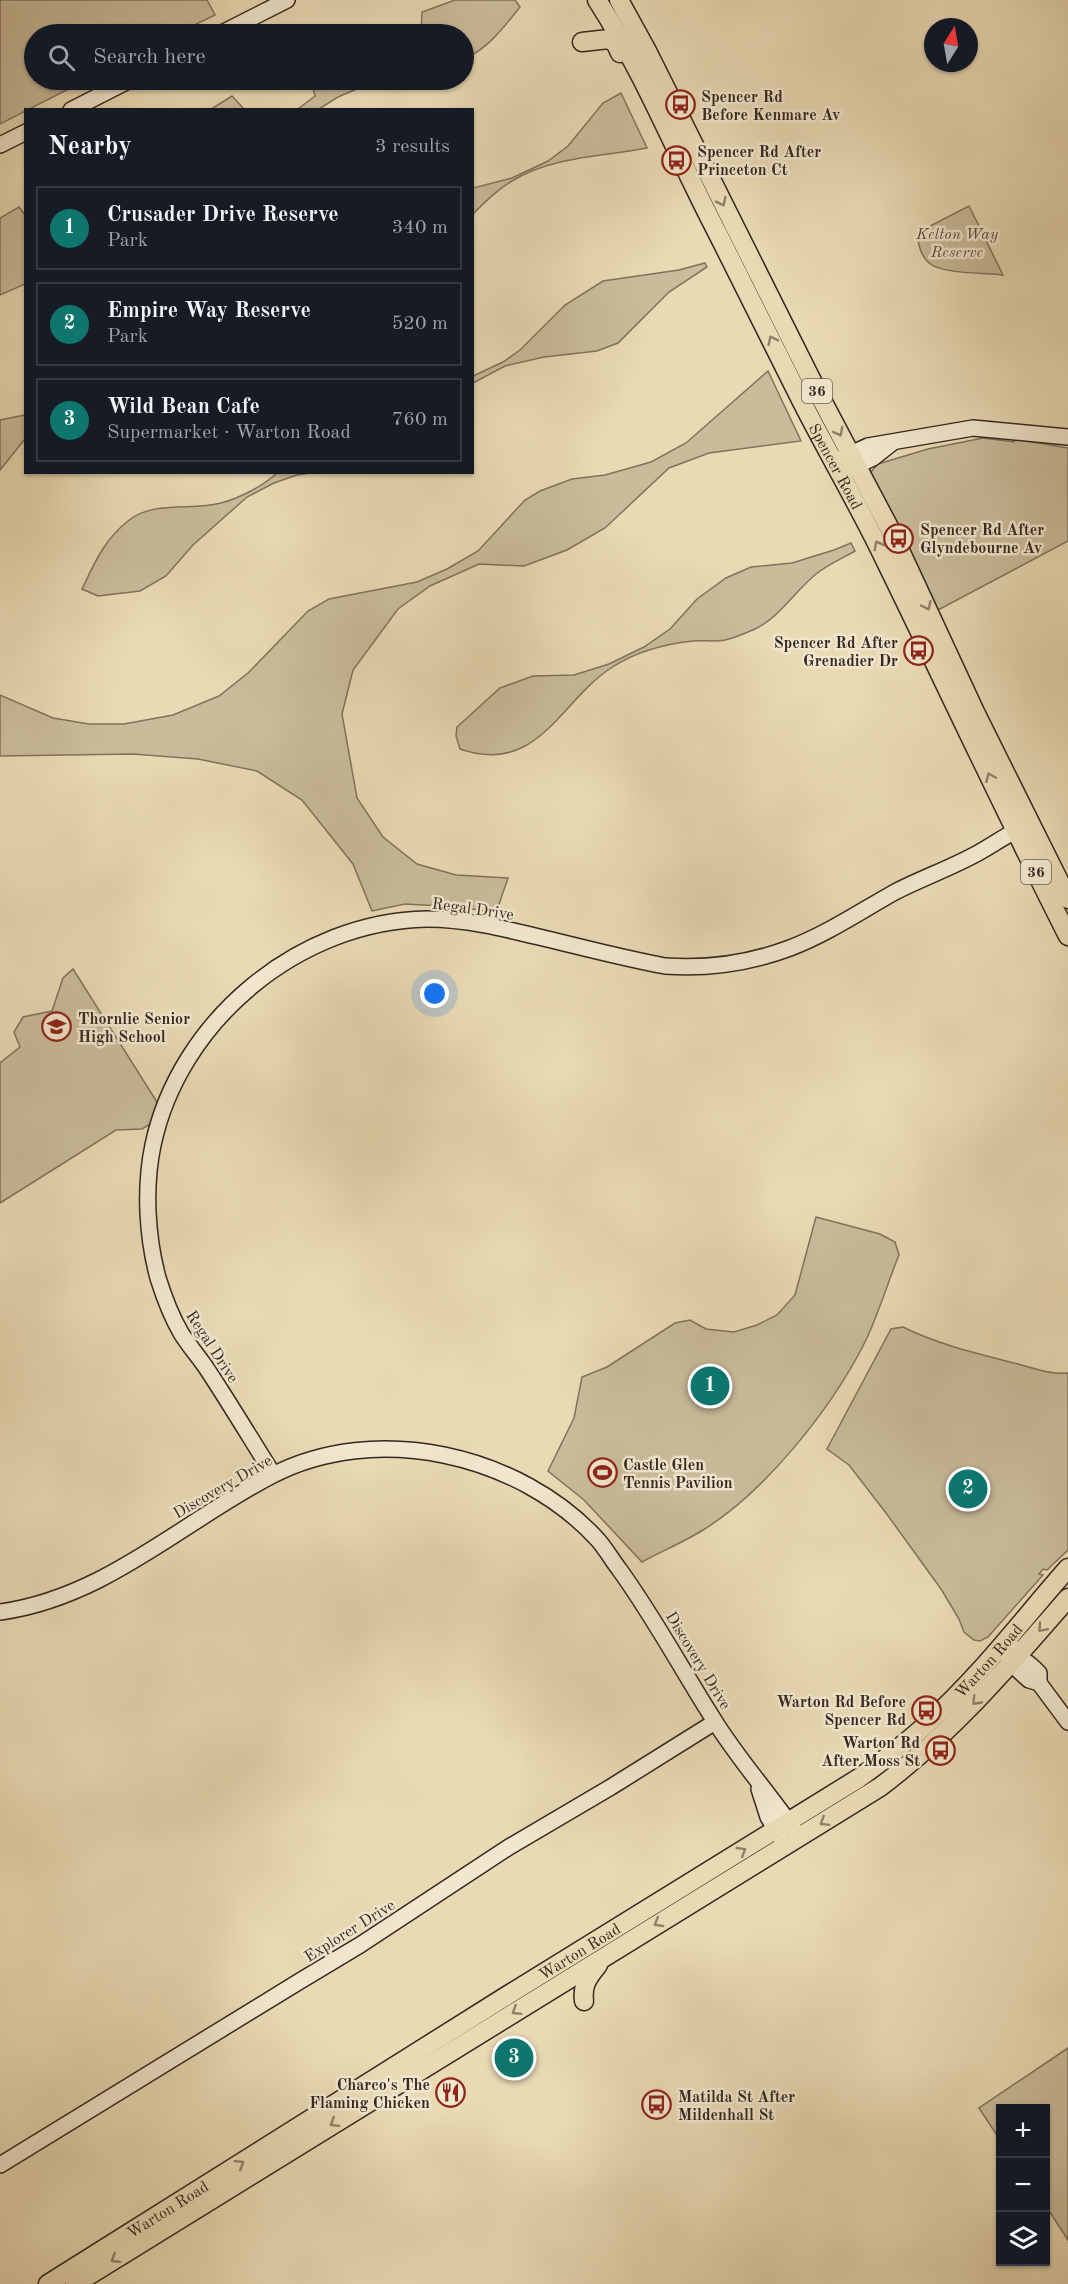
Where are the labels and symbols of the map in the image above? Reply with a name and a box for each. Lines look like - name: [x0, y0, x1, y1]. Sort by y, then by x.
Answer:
- north arrow: [924, 18, 978, 72]
- bus stop icon: Spencer Rd Before Kenmare Av: [664, 89, 696, 121]
- place label: Spencer Rd Before Kenmare Av: [701, 90, 840, 124]
- bus stop icon: Spencer Rd After Princeton Ct: [660, 144, 692, 176]
- place label: Spencer Rd After Princeton Ct: [697, 145, 821, 179]
- one-way arrow: [715, 196, 727, 207]
- park label: Kelton Way Reserve: [915, 227, 999, 261]
- one-way arrow: [767, 336, 779, 347]
- road number: 36: [802, 379, 832, 403]
- street label: Spencer Road: [805, 421, 864, 513]
- one-way arrow: [832, 426, 843, 436]
- bus stop icon: Spencer Rd After Glyndebourne Av: [883, 522, 915, 554]
- place label: Spencer Rd After Glyndebourne Av: [920, 523, 1044, 557]
- one-way arrow: [874, 541, 885, 552]
- one-way arrow: [919, 600, 931, 611]
- bus stop icon: Spencer Rd After Grenadier Dr: [903, 635, 935, 667]
- place label: Spencer Rd After Grenadier Dr: [774, 636, 898, 670]
- one-way arrow: [985, 773, 997, 784]
- road number: 36: [1021, 860, 1051, 884]
- street label: Regal Drive: [431, 896, 515, 924]
- your location: [420, 979, 449, 1008]
- school or university icon: Thornlie Senior High School: [41, 1011, 73, 1043]
- place label: Thornlie Senior High School: [78, 1012, 190, 1046]
- street label: Regal Drive: [182, 1308, 241, 1386]
- pin: 1: [690, 1364, 730, 1408]
- street label: Discovery Drive: [171, 1453, 275, 1522]
- sports icon: Castle Glen Tennis Pavilion: [586, 1457, 618, 1489]
- place label: Castle Glen Tennis Pavilion: [623, 1458, 733, 1492]
- pin: 2: [948, 1466, 988, 1512]
- street label: Discovery Drive: [662, 1609, 733, 1713]
- one-way arrow: [1038, 1621, 1049, 1632]
- street label: Warton Road: [953, 1622, 1026, 1702]
- bus stop icon: Warton Rd Before Spencer Rd: [911, 1694, 943, 1726]
- one-way arrow: [972, 1694, 983, 1704]
- place label: Warton Rd Before Spencer Rd: [776, 1695, 906, 1729]
- bus stop icon: Warton Rd After Moss St: [925, 1735, 957, 1767]
- place label: Warton Rd After Moss St: [821, 1736, 920, 1770]
- one-way arrow: [820, 1814, 830, 1826]
- one-way arrow: [736, 1846, 746, 1858]
- street label: Explorer Drive: [302, 1898, 398, 1966]
- one-way arrow: [654, 1916, 664, 1928]
- street label: Warton Road: [537, 1922, 624, 1984]
- one-way arrow: [512, 2003, 522, 2015]
- pin: 3: [494, 2036, 534, 2080]
- restaurant icon: Charco's The Flaming Chicken: [435, 2077, 467, 2109]
- place label: Charco's The Flaming Chicken: [309, 2078, 430, 2112]
- bus stop icon: Matilda St After Mildenhall St: [641, 2089, 673, 2121]
- place label: Matilda St After Mildenhall St: [678, 2090, 795, 2124]
- one-way arrow: [330, 2116, 341, 2127]
- one-way arrow: [234, 2159, 244, 2171]
- street label: Warton Road: [125, 2179, 212, 2242]
- one-way arrow: [111, 2252, 121, 2264]

